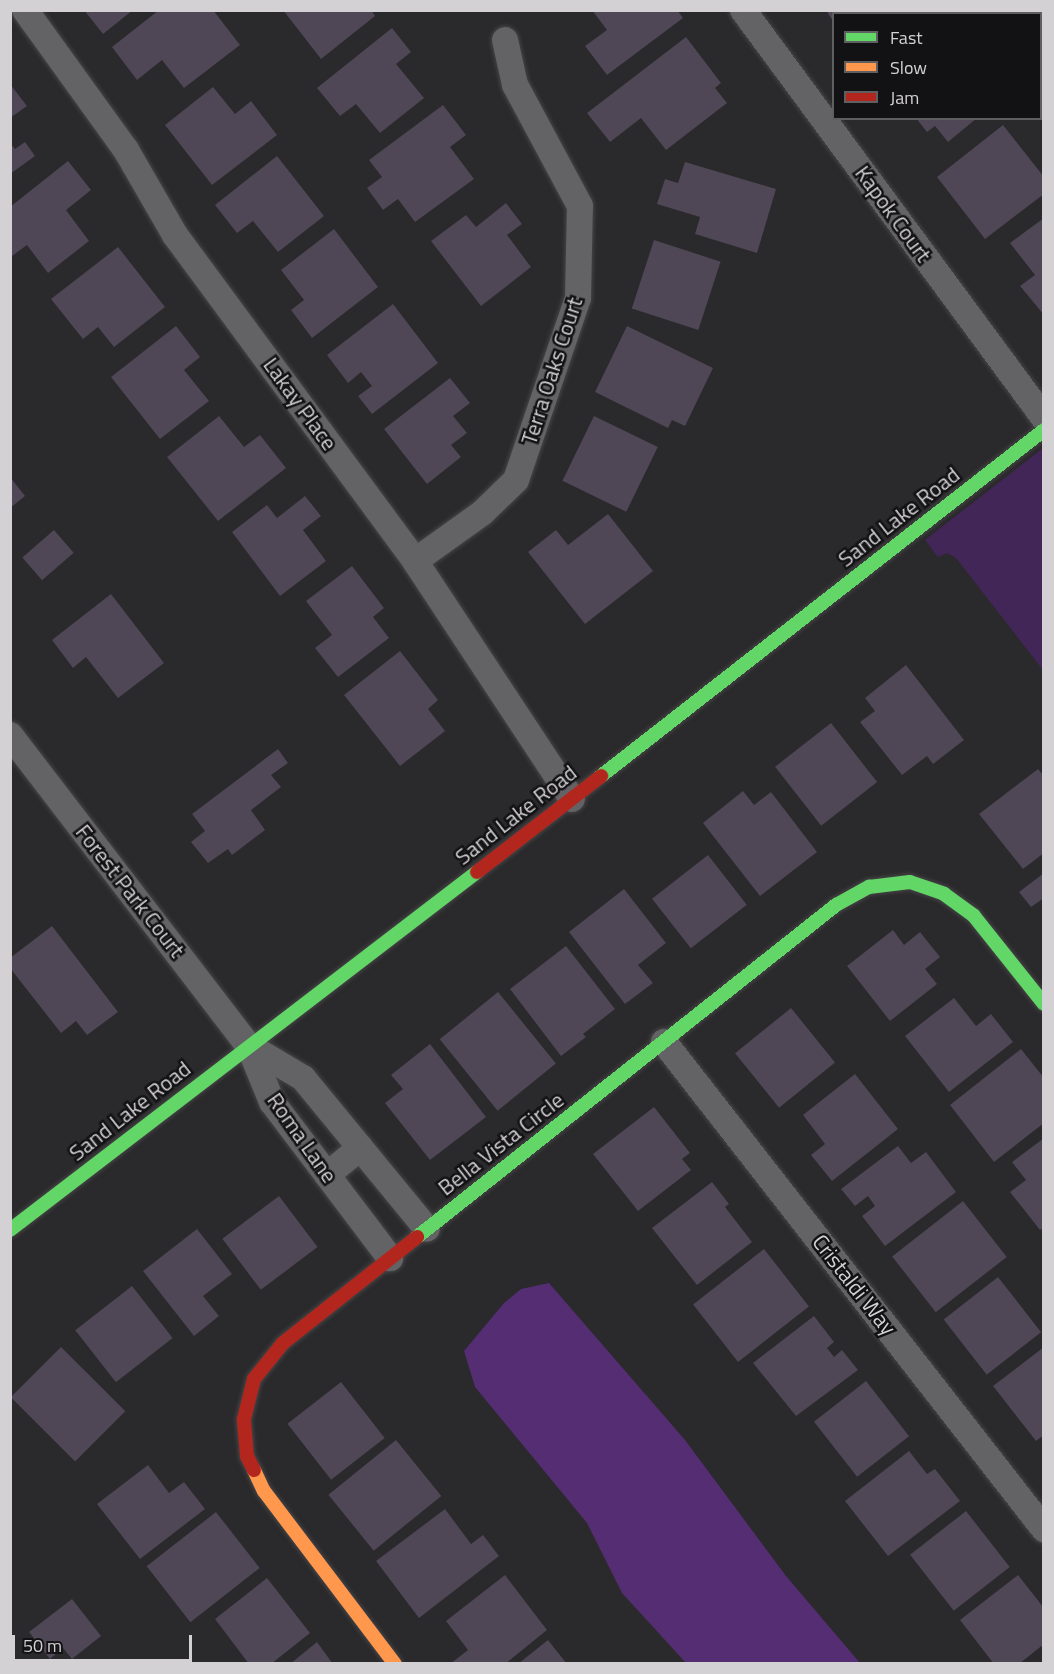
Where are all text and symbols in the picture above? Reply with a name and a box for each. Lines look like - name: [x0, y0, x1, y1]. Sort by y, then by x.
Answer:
- legend: [832, 12, 1042, 120]
- text: Fast: [890, 24, 923, 51]
- text: Slow: [890, 54, 927, 81]
- text: Jam: [890, 84, 919, 111]
- street label: Kapok Court: [849, 161, 937, 267]
- street label: Terra Oaks Court: [516, 294, 588, 448]
- street label: Lakay Place: [258, 353, 342, 455]
- street label: Sand Lake Road: [833, 461, 965, 573]
- street label: Sand Lake Road: [450, 759, 582, 871]
- street label: Forest Park Court: [70, 819, 190, 963]
- street label: Sand Lake Road: [64, 1055, 196, 1167]
- street label: Bella Vista Circle: [433, 1087, 569, 1201]
- street label: Roma Lane: [261, 1088, 343, 1188]
- street label: Cristaldi Way: [807, 1229, 901, 1341]
- scale bar: [15, 1623, 195, 1661]
- text: 50 m: [23, 1632, 62, 1659]

